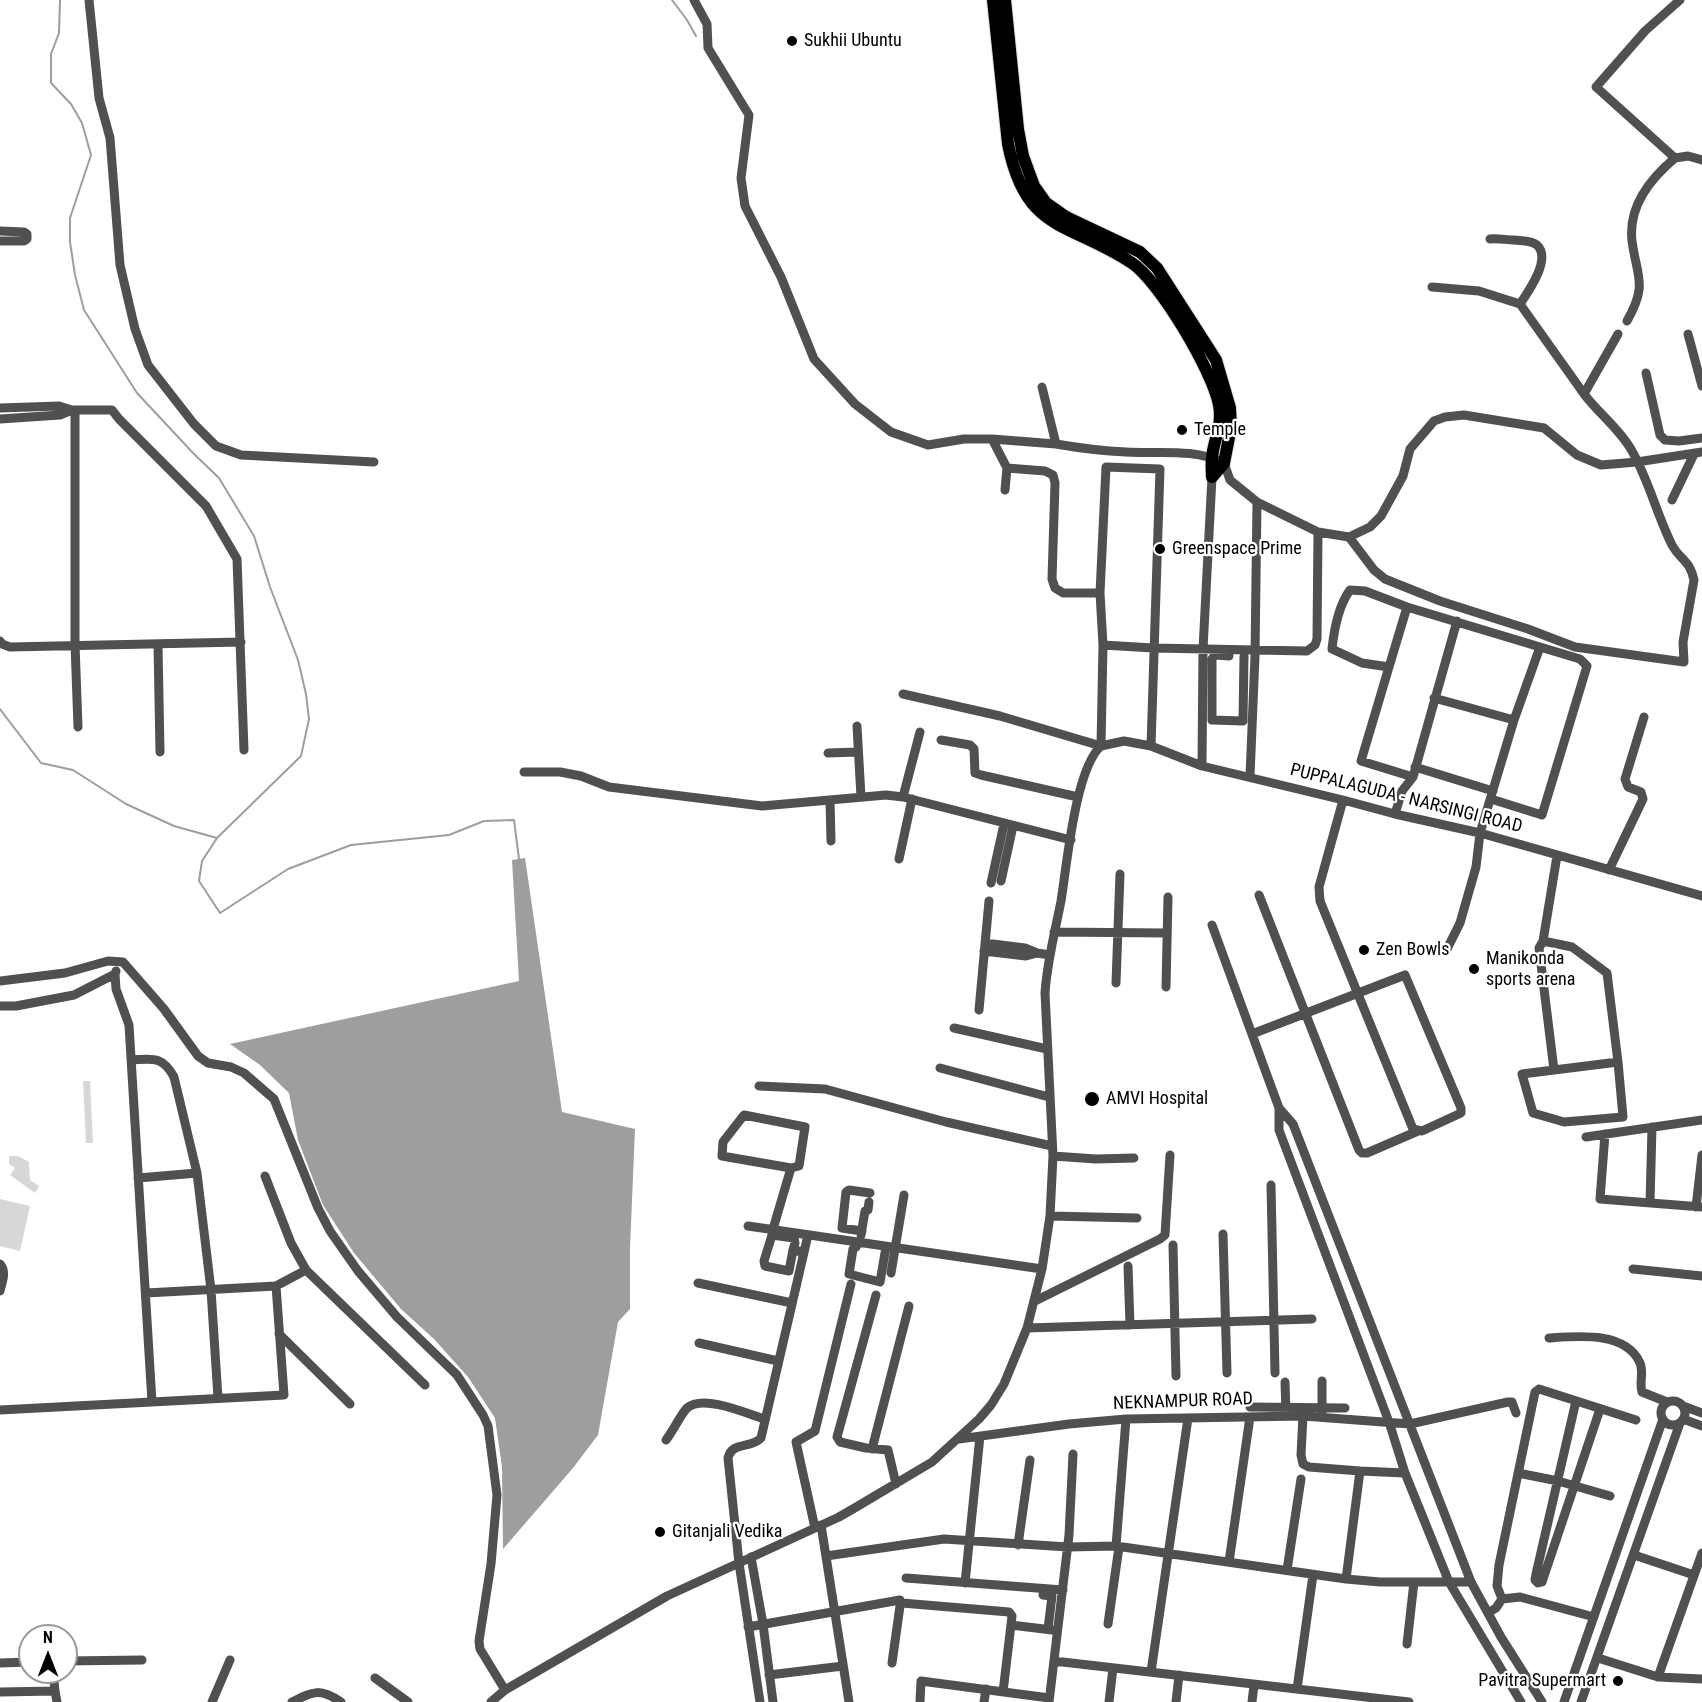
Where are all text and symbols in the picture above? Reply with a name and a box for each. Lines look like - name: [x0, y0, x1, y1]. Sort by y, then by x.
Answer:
- place label: Sukhii Ubuntu: [804, 30, 902, 52]
- marker: Sukhii Ubuntu: [785, 34, 799, 48]
- place label: Temple: [1194, 419, 1246, 441]
- marker: Temple: [1175, 423, 1189, 437]
- place label: Greenspace Prime: [1172, 538, 1302, 560]
- marker: Greenspace Prime: [1153, 542, 1167, 556]
- street label: PUPPALAGUDA - NARSINGI ROAD: [1288, 760, 1524, 838]
- place label: Zen Bowls: [1376, 939, 1449, 961]
- marker: Zen Bowls: [1357, 943, 1371, 957]
- place label: Manikonda sports arena: [1486, 948, 1575, 990]
- marker: Manikonda sports arena: [1467, 962, 1481, 976]
- place label: AMVI Hospital: [1106, 1088, 1208, 1110]
- marker: AMVI Hospital: [1083, 1090, 1101, 1108]
- street label: NEKNAMPUR ROAD: [1113, 1389, 1253, 1415]
- place label: Gitanjali Vedika: [672, 1521, 782, 1543]
- marker: Gitanjali Vedika: [653, 1525, 667, 1539]
- north arrow: [18, 1624, 78, 1684]
- text: N: [43, 1628, 53, 1647]
- place label: Pavitra Supermart: [1478, 1670, 1606, 1692]
- marker: Pavitra Supermart: [1611, 1674, 1625, 1688]

